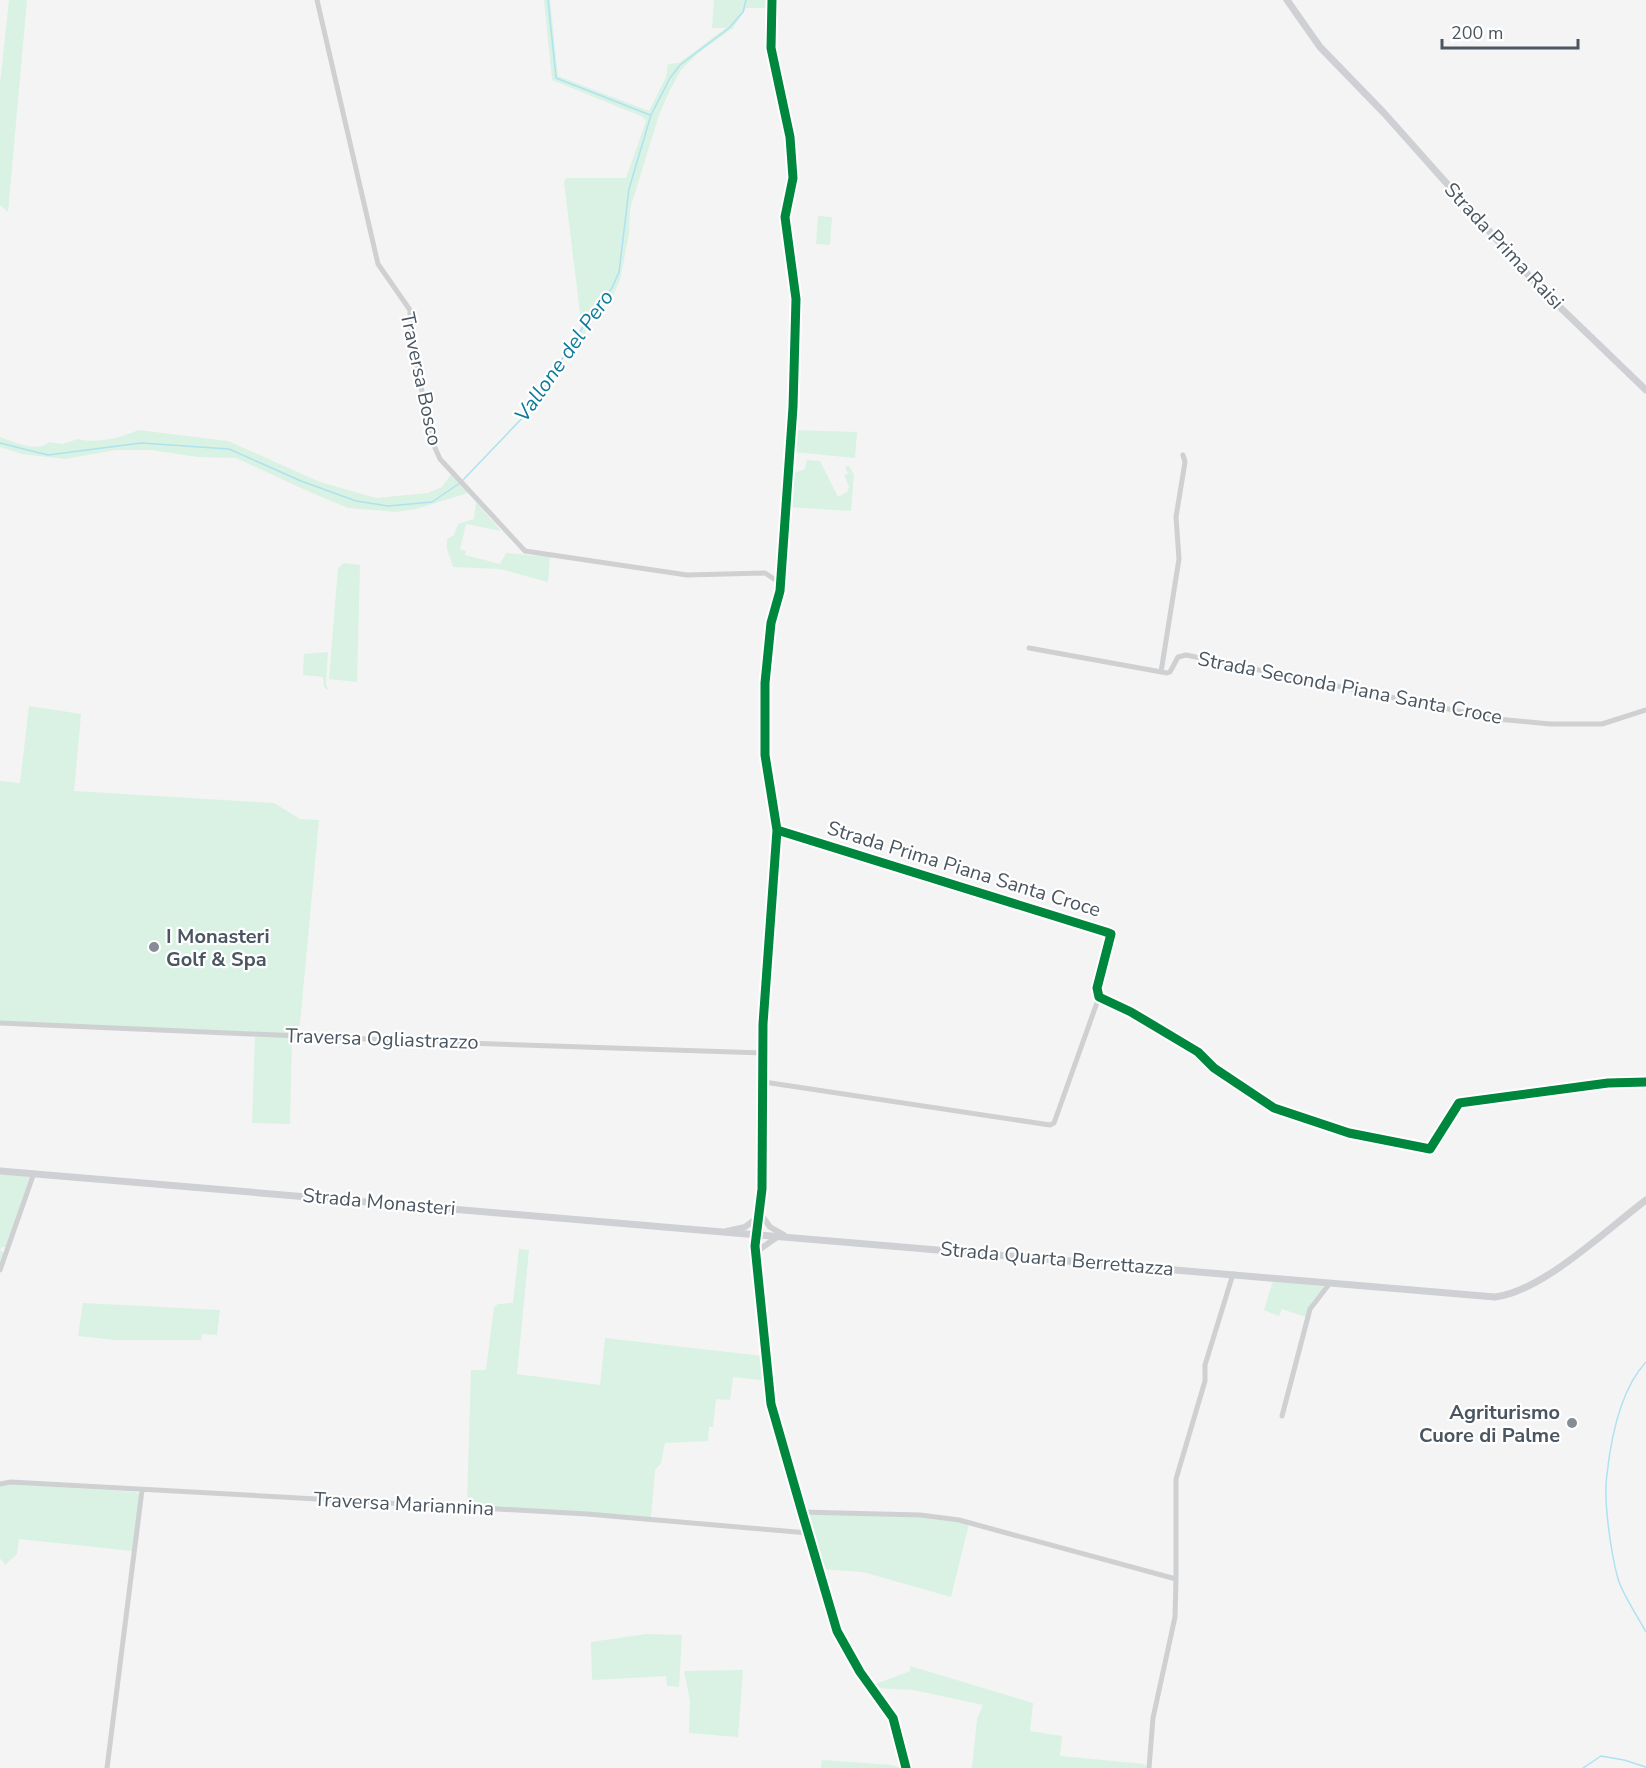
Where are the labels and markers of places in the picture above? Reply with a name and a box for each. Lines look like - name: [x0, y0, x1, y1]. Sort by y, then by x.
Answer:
- place label: I Monasteri Golf & Spa: [166, 923, 270, 973]
- marker: I Monasteri Golf & Spa: [147, 940, 161, 954]
- place label: Agriturismo Cuore di Palme: [1419, 1399, 1560, 1449]
- marker: Agriturismo Cuore di Palme: [1565, 1416, 1579, 1430]

